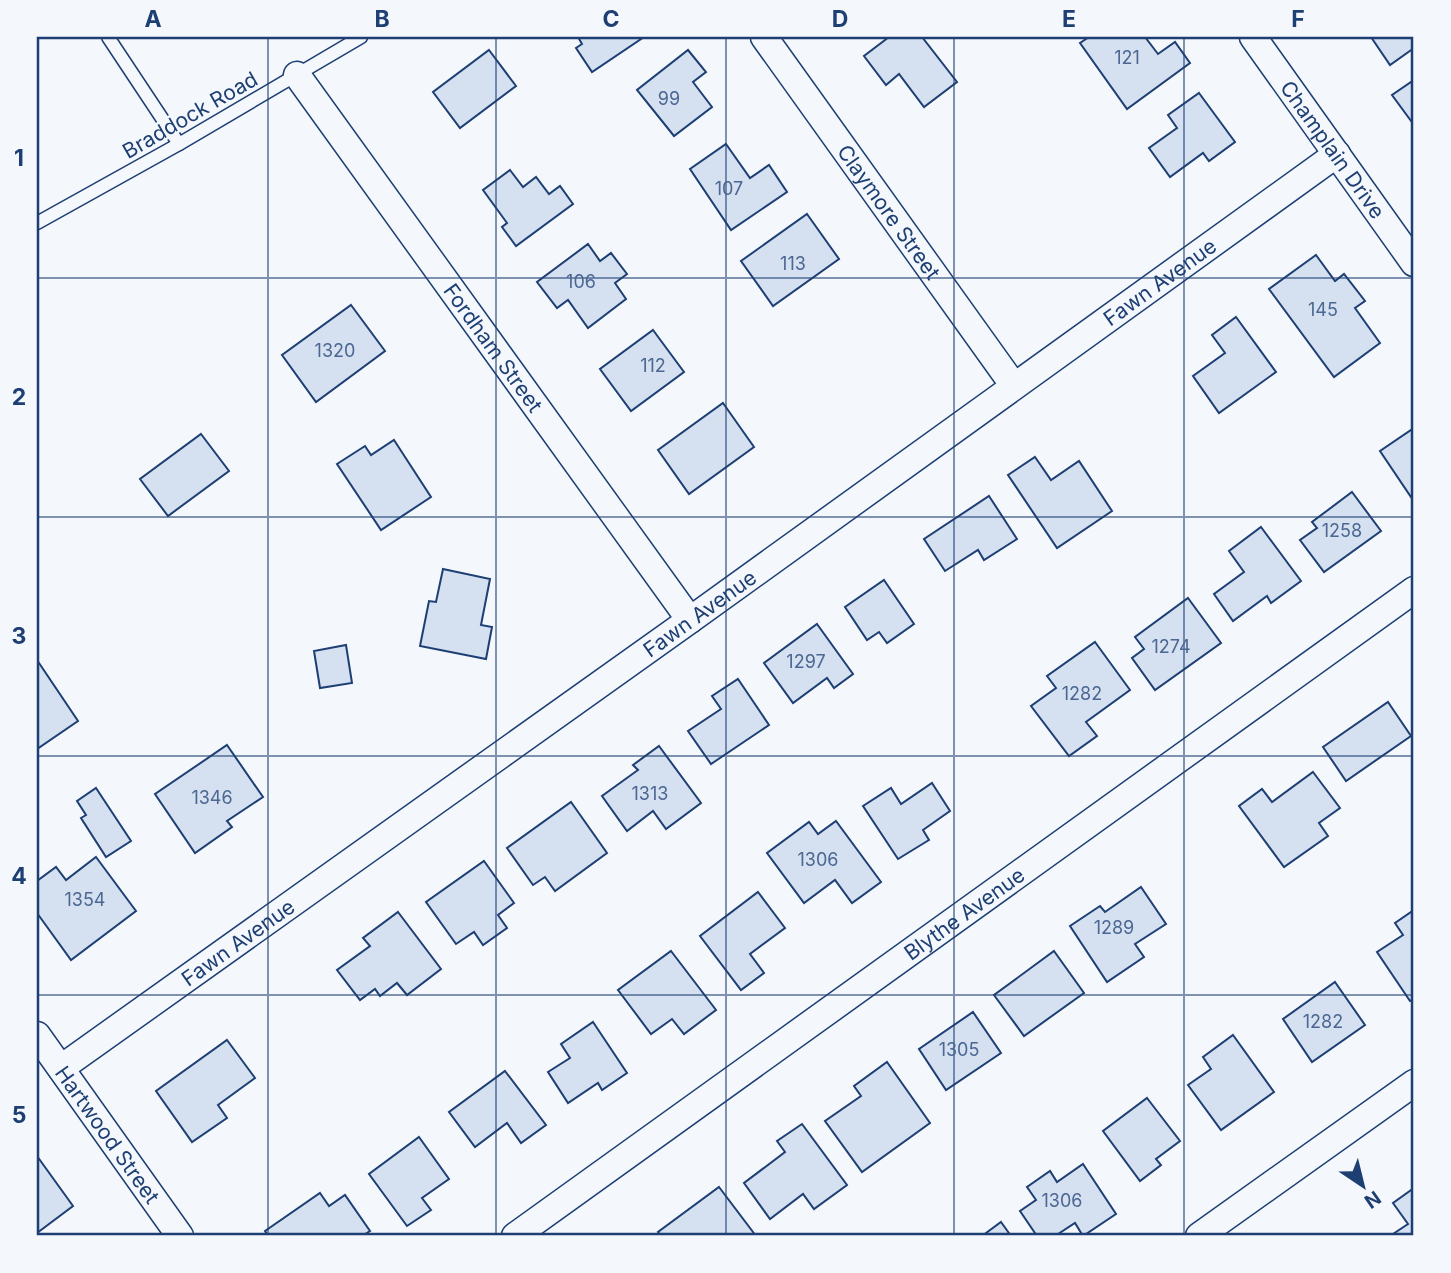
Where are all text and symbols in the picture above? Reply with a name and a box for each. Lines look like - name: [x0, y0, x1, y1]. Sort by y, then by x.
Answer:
- text: A: [144, 5, 162, 33]
- text: B: [374, 5, 390, 33]
- text: C: [602, 5, 620, 33]
- text: D: [832, 5, 848, 33]
- text: E: [1062, 5, 1076, 33]
- text: F: [1291, 5, 1305, 33]
- house number: 121: [1114, 47, 1140, 68]
- street label: Braddock Road: [118, 66, 262, 164]
- street label: Champlain Drive: [1276, 76, 1391, 223]
- house number: 99: [658, 88, 680, 109]
- street label: Claymore Street: [833, 140, 946, 284]
- text: 1: [14, 144, 24, 172]
- house number: 107: [715, 178, 743, 199]
- street label: Fawn Avenue: [1098, 233, 1221, 331]
- house number: 113: [780, 253, 806, 274]
- house number: 106: [566, 271, 596, 292]
- street label: Fordham Street: [439, 278, 548, 417]
- house number: 145: [1308, 299, 1338, 320]
- house number: 1320: [315, 340, 355, 361]
- house number: 112: [640, 355, 666, 376]
- text: 2: [12, 383, 26, 411]
- house number: 1258: [1322, 520, 1362, 541]
- street label: Fawn Avenue: [638, 564, 761, 662]
- text: 3: [12, 622, 26, 650]
- house number: 1274: [1151, 636, 1191, 657]
- house number: 1297: [786, 651, 826, 672]
- house number: 1282: [1062, 683, 1102, 704]
- house number: 1313: [632, 783, 668, 804]
- house number: 1346: [191, 787, 233, 808]
- house number: 1306: [798, 849, 838, 870]
- text: 4: [11, 862, 27, 890]
- street label: Blythe Avenue: [899, 862, 1029, 965]
- house number: 1354: [64, 889, 106, 910]
- street label: Fawn Avenue: [176, 893, 299, 991]
- house number: 1289: [1094, 917, 1134, 938]
- house number: 1282: [1303, 1011, 1343, 1032]
- house number: 1305: [939, 1039, 979, 1060]
- street label: Hartwood Street: [50, 1061, 165, 1208]
- text: 5: [12, 1101, 26, 1129]
- north arrow: [1328, 1150, 1398, 1220]
- text: N: [1360, 1186, 1385, 1213]
- house number: 1306: [1042, 1190, 1082, 1211]

